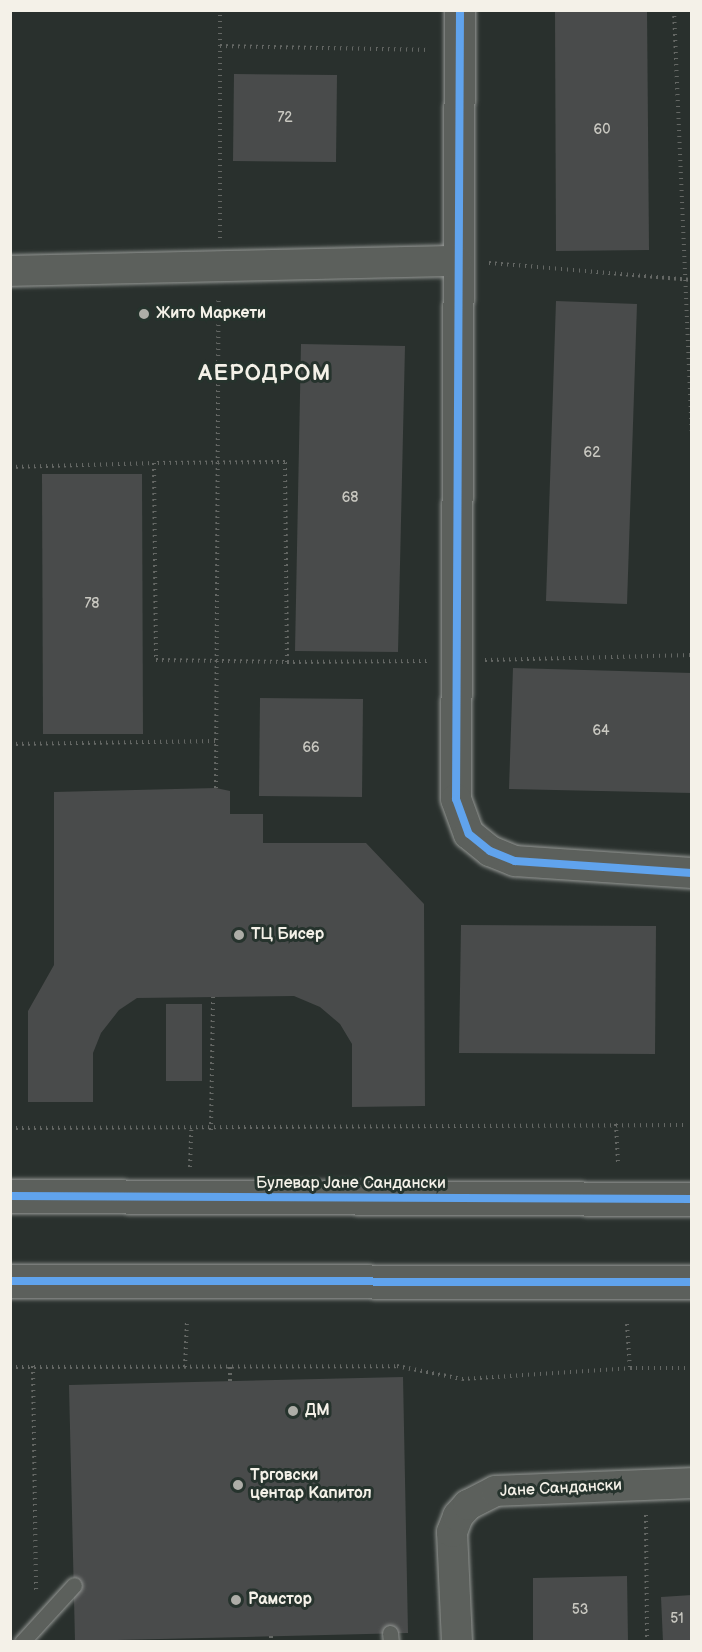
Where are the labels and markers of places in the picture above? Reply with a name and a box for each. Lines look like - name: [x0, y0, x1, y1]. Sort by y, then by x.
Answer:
- place label: Жито Маркети: [156, 304, 266, 324]
- marker: Жито Маркети: [137, 307, 151, 321]
- place label: ТЦ Бисер: [251, 925, 324, 945]
- marker: ТЦ Бисер: [232, 928, 246, 942]
- place label: ДМ: [305, 1401, 330, 1421]
- marker: ДМ: [286, 1404, 300, 1418]
- place label: Трговски центар Капитол: [250, 1466, 372, 1504]
- marker: Трговски центар Капитол: [231, 1478, 245, 1492]
- place label: Рамстор: [248, 1590, 312, 1610]
- marker: Рамстор: [229, 1593, 243, 1607]

